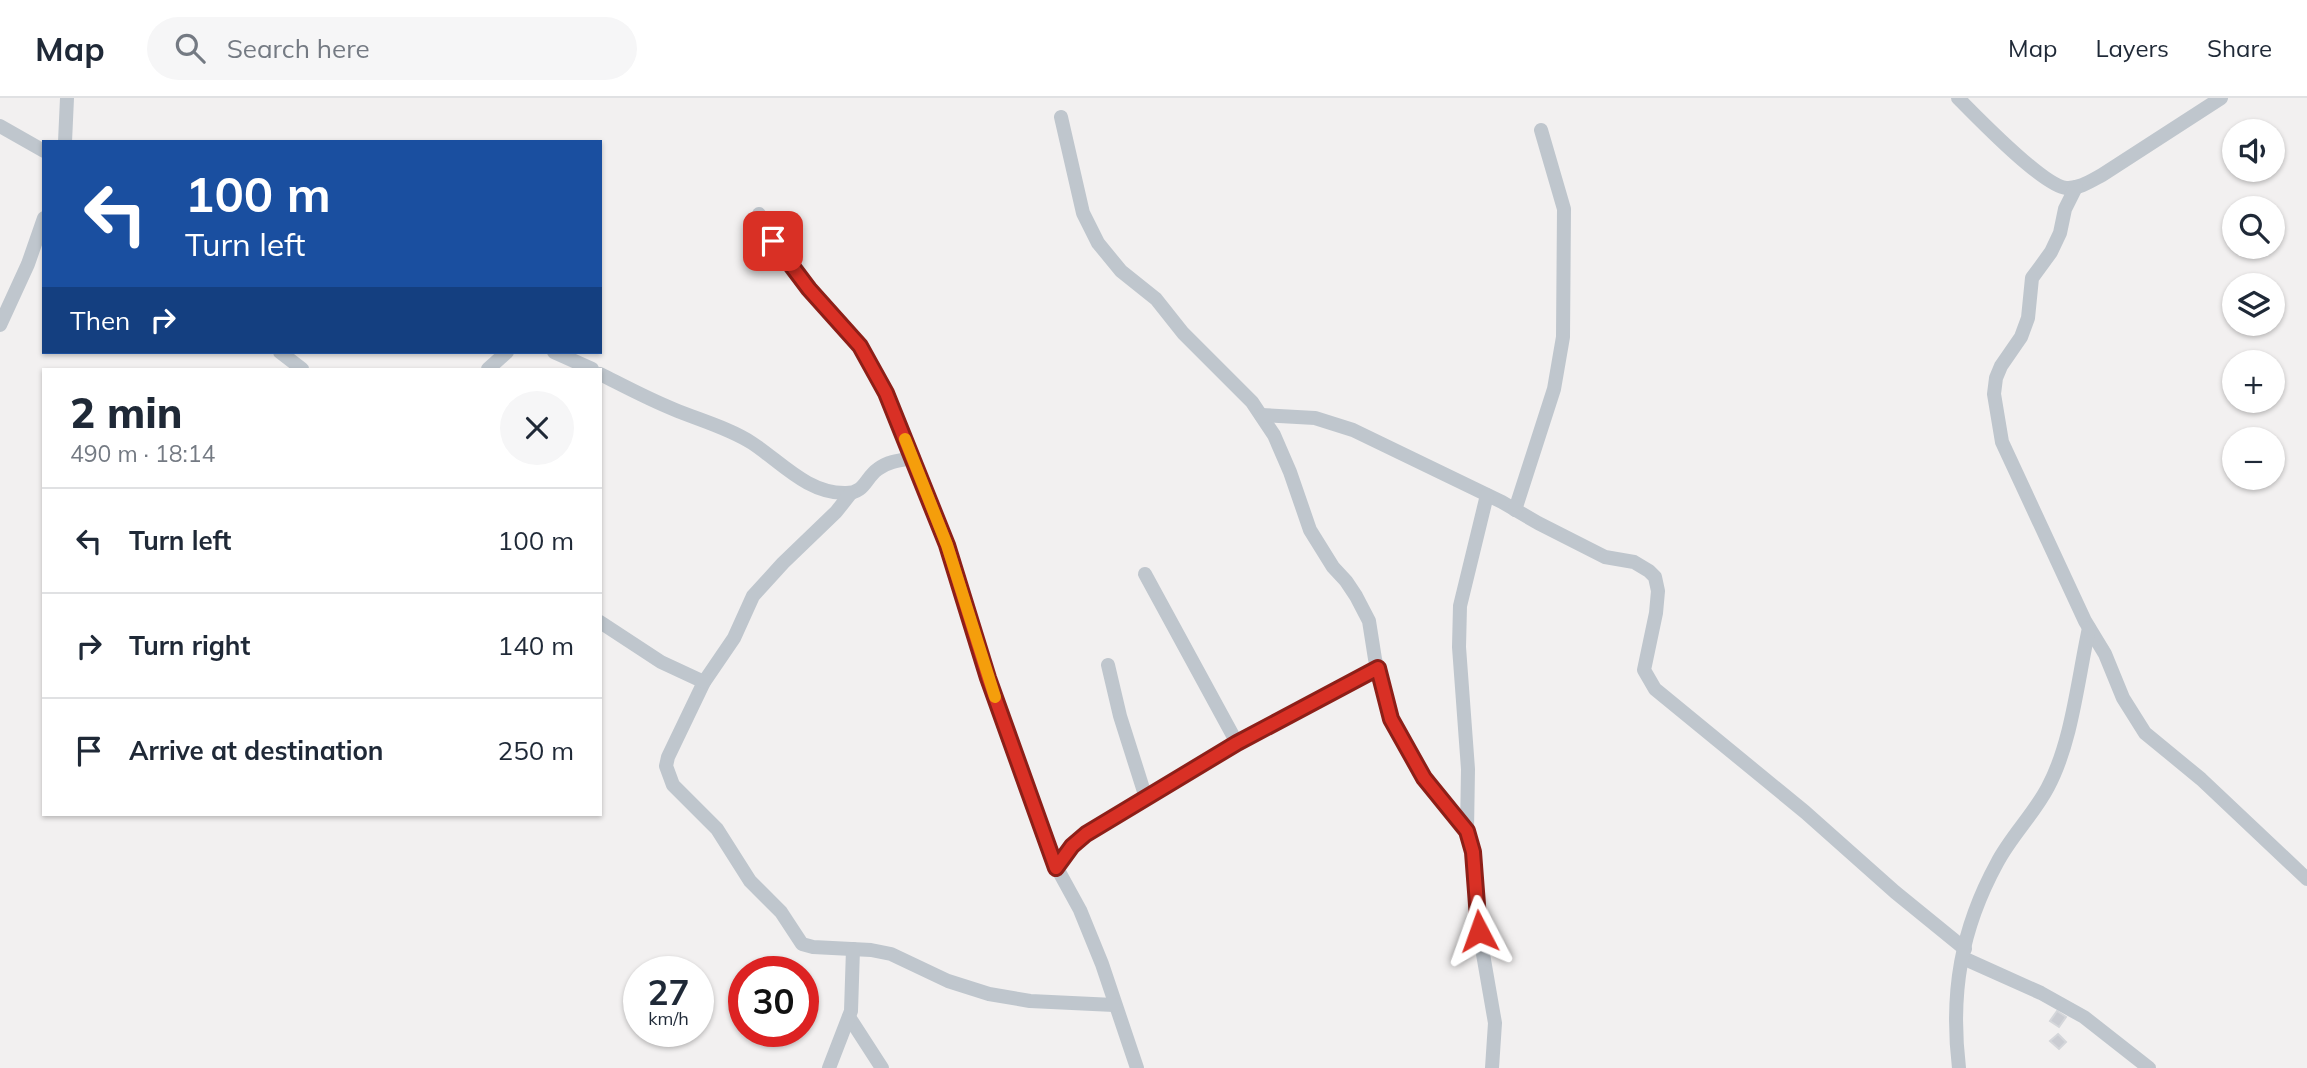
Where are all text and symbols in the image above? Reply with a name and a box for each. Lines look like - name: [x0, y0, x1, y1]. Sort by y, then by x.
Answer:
- search box: [147, 17, 637, 80]
- text: Map: [35, 28, 105, 69]
- icon: search: [171, 29, 209, 67]
- text: Search here: [227, 32, 370, 65]
- text: Map: [2008, 33, 2057, 63]
- text: Layers: [2095, 33, 2169, 63]
- text: Share: [2207, 33, 2272, 63]
- map controls: [2222, 119, 2285, 490]
- button: sound: [2222, 119, 2285, 182]
- text: 100 m: [185, 163, 331, 224]
- icon: left: [70, 168, 161, 259]
- button: search: [2222, 196, 2285, 259]
- pin: [743, 211, 803, 271]
- icon: arrive: [754, 222, 792, 260]
- text: Turn left: [185, 224, 305, 264]
- button: layers: [2222, 273, 2285, 336]
- icon: right: [144, 301, 182, 339]
- text: Then: [70, 304, 130, 337]
- button: +: [2222, 350, 2285, 413]
- text: 2 min: [70, 386, 183, 439]
- button: close: [500, 391, 574, 465]
- button: −: [2222, 427, 2285, 490]
- text: 490 m · 18:14: [70, 439, 215, 468]
- icon: left: [70, 522, 108, 560]
- text: Turn left: [129, 524, 231, 557]
- text: 100 m: [498, 524, 574, 557]
- icon: right: [70, 627, 108, 665]
- text: Turn right: [129, 629, 250, 662]
- text: 140 m: [498, 629, 574, 662]
- icon: arrive: [70, 732, 108, 770]
- text: Arrive at destination: [129, 734, 384, 767]
- text: 250 m: [498, 734, 574, 767]
- position arrow: [1442, 894, 1516, 968]
- speed limit sign: 30: [728, 956, 819, 1047]
- text: 27: [647, 970, 690, 1014]
- text: km/h: [648, 1007, 689, 1030]

